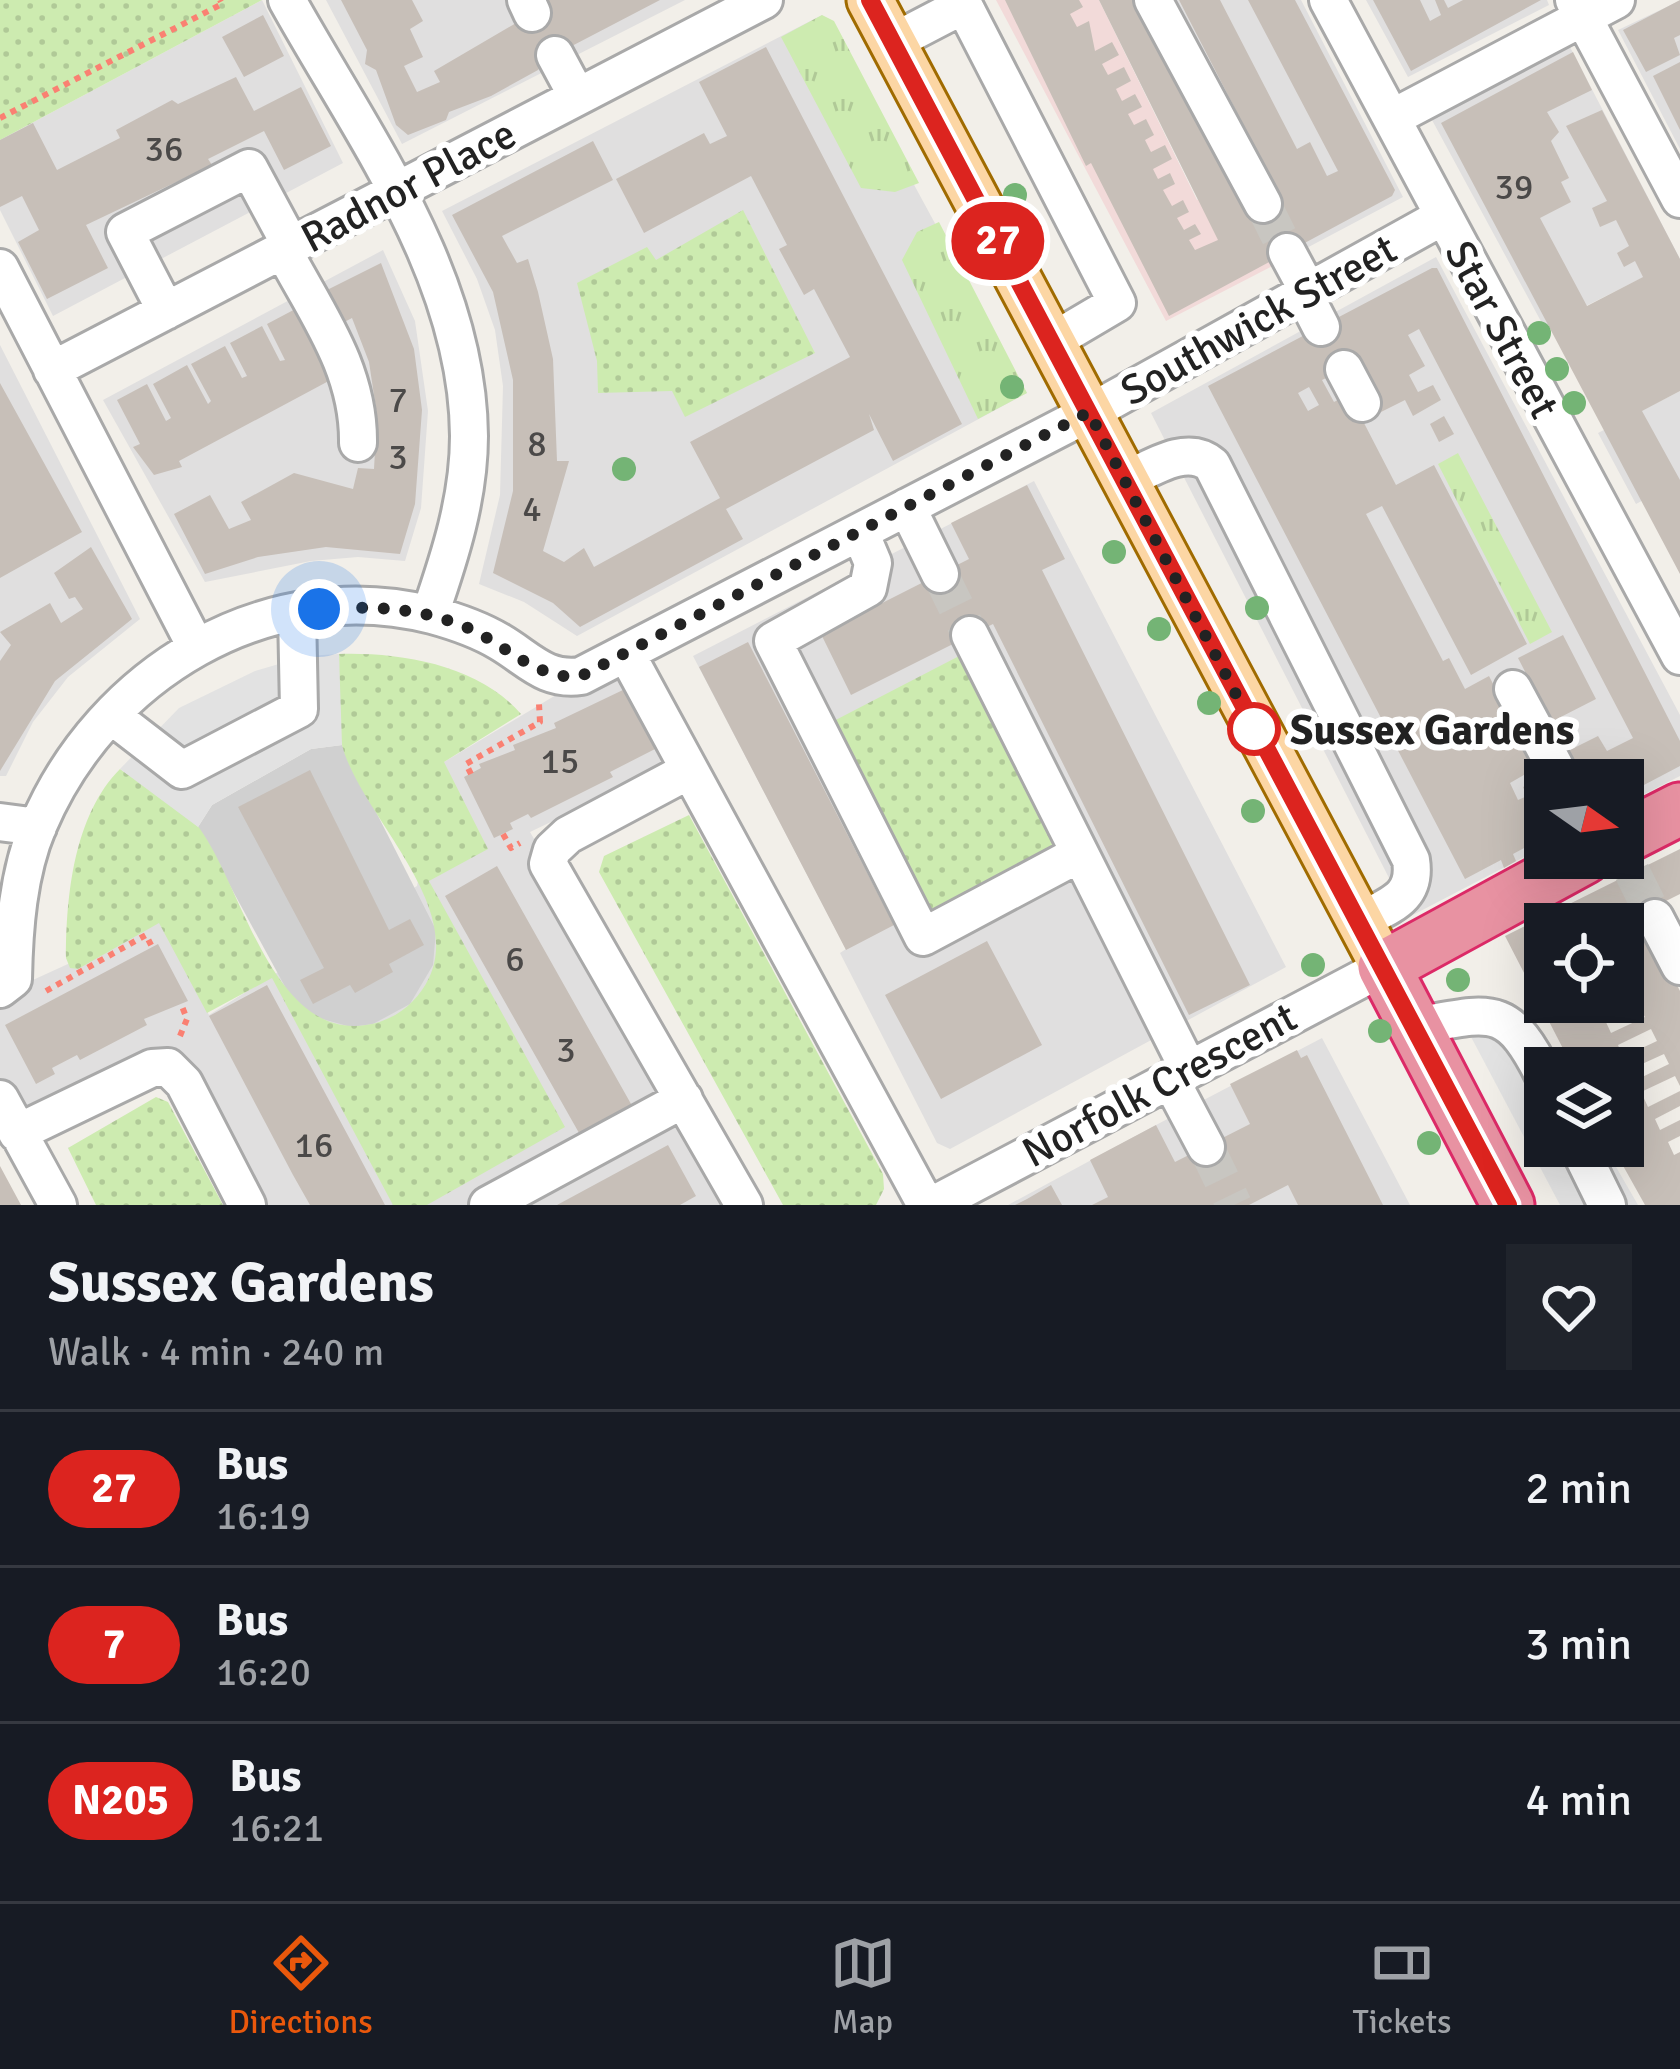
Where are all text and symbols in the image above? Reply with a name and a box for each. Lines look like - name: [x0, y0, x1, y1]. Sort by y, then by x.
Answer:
- street label: Radnor Place: [293, 108, 525, 264]
- house number: 36: [145, 127, 183, 172]
- house number: 39: [1495, 165, 1533, 210]
- line badge: 27: [944, 202, 1052, 280]
- text: 27: [975, 215, 1021, 266]
- street label: Southwick Street: [1112, 224, 1405, 417]
- street label: Star Street: [1434, 232, 1570, 427]
- house number: 7: [388, 378, 408, 423]
- house number: 8: [527, 422, 547, 467]
- house number: 3: [388, 435, 408, 480]
- house number: 4: [522, 487, 542, 532]
- your location: [289, 579, 349, 639]
- marker: Sussex Gardens: [1229, 704, 1279, 754]
- place label: Sussex Gardens: [1290, 705, 1574, 756]
- house number: 15: [541, 739, 579, 784]
- north arrow: [1524, 759, 1644, 879]
- map controls: [1524, 759, 1644, 1167]
- button: locate: [1524, 903, 1644, 1023]
- house number: 6: [505, 937, 525, 982]
- street label: Norfolk Crescent: [1014, 992, 1305, 1179]
- house number: 3: [556, 1028, 576, 1073]
- button: layers: [1524, 1047, 1644, 1167]
- house number: 16: [295, 1123, 333, 1168]
- button: heart: [1506, 1244, 1632, 1370]
- text: Sussex Gardens: [48, 1247, 434, 1318]
- text: Walk · 4 min · 240 m: [48, 1328, 384, 1376]
- text: Bus: [216, 1437, 288, 1492]
- text: 2 min: [1525, 1461, 1632, 1516]
- text: 27: [91, 1463, 137, 1514]
- text: 16:19: [216, 1492, 311, 1540]
- text: Bus: [216, 1593, 288, 1648]
- text: 3 min: [1525, 1617, 1632, 1672]
- text: 7: [103, 1619, 125, 1670]
- text: 16:20: [216, 1648, 311, 1696]
- text: Bus: [229, 1749, 302, 1804]
- text: 4 min: [1525, 1773, 1632, 1828]
- text: N205: [72, 1775, 169, 1826]
- text: 16:21: [229, 1804, 324, 1852]
- tab: Directions: [228, 1930, 373, 2043]
- tab: Map: [830, 1930, 896, 2043]
- tab: Tickets: [1352, 1930, 1452, 2043]

